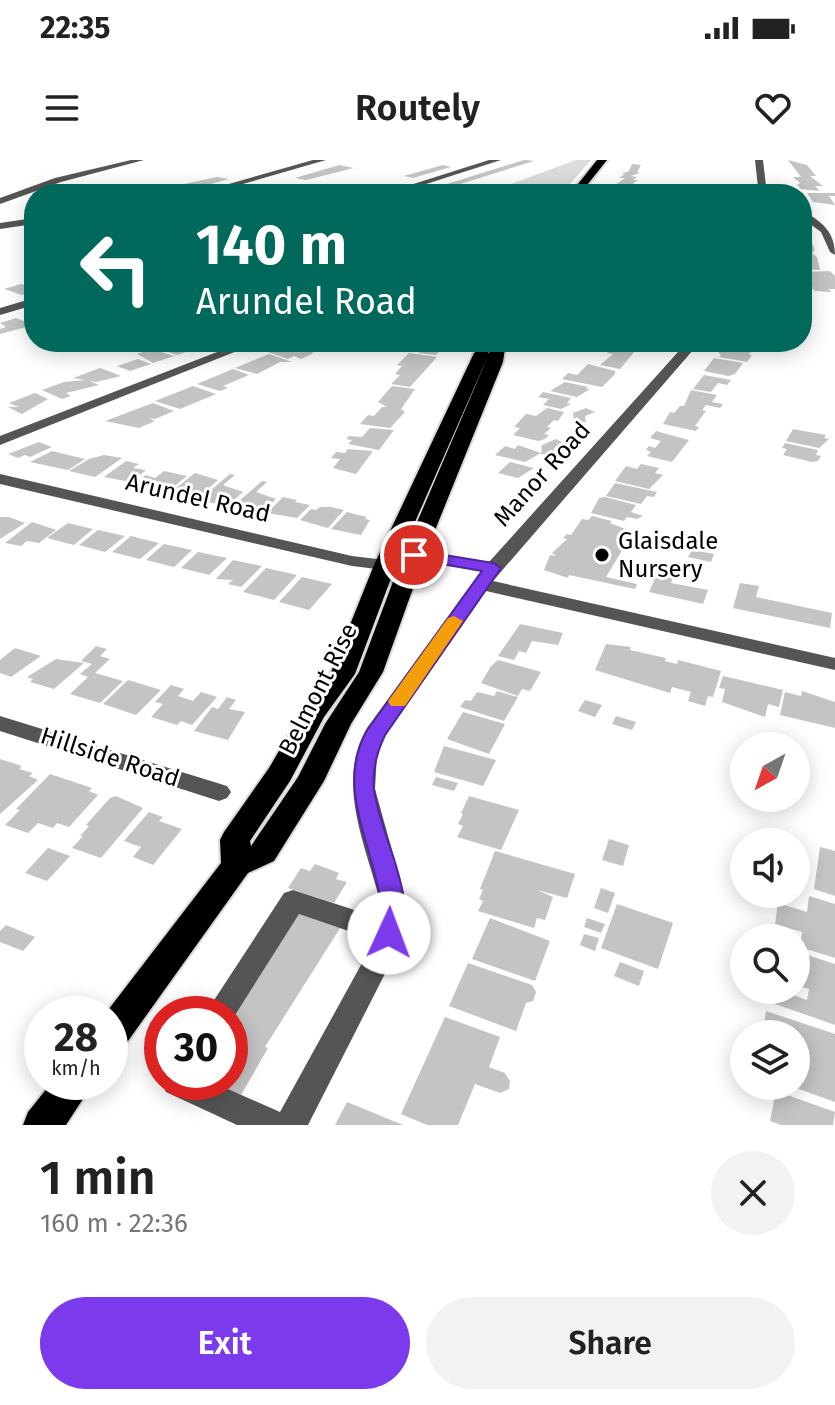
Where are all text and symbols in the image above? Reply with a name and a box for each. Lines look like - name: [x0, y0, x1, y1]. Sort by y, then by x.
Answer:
- text: 22:35: [40, 10, 110, 46]
- icon: menu: [40, 86, 84, 130]
- text: Routely: [355, 86, 480, 130]
- icon: heart: [751, 86, 795, 130]
- text: 140 m: [196, 212, 347, 279]
- icon: left: [64, 216, 168, 320]
- text: Arundel Road: [196, 280, 417, 324]
- street label: Manor Road: [488, 416, 596, 532]
- street label: Arundel Road: [123, 468, 273, 528]
- pin: [380, 521, 448, 589]
- place label: Glaisdale Nursery: [618, 527, 718, 583]
- icon: arrive: [392, 533, 436, 577]
- marker: Glaisdale Nursery: [593, 546, 611, 564]
- street label: Belmont Rise: [273, 619, 363, 759]
- street label: Hillside Road: [37, 721, 183, 793]
- north arrow: [730, 732, 810, 812]
- map controls: [730, 732, 810, 1100]
- button: sound: [730, 828, 810, 908]
- position arrow: [347, 891, 431, 975]
- button: search: [730, 924, 810, 1004]
- speed limit sign: 30: [144, 996, 248, 1100]
- text: 28: [54, 1014, 98, 1062]
- button: layers: [730, 1020, 810, 1100]
- text: km/h: [51, 1056, 101, 1080]
- text: 1 min: [40, 1149, 156, 1207]
- button: close: [711, 1151, 795, 1235]
- text: 160 m · 22:36: [40, 1208, 188, 1239]
- button: Exit: [40, 1297, 410, 1389]
- button: Share: [426, 1297, 795, 1389]

